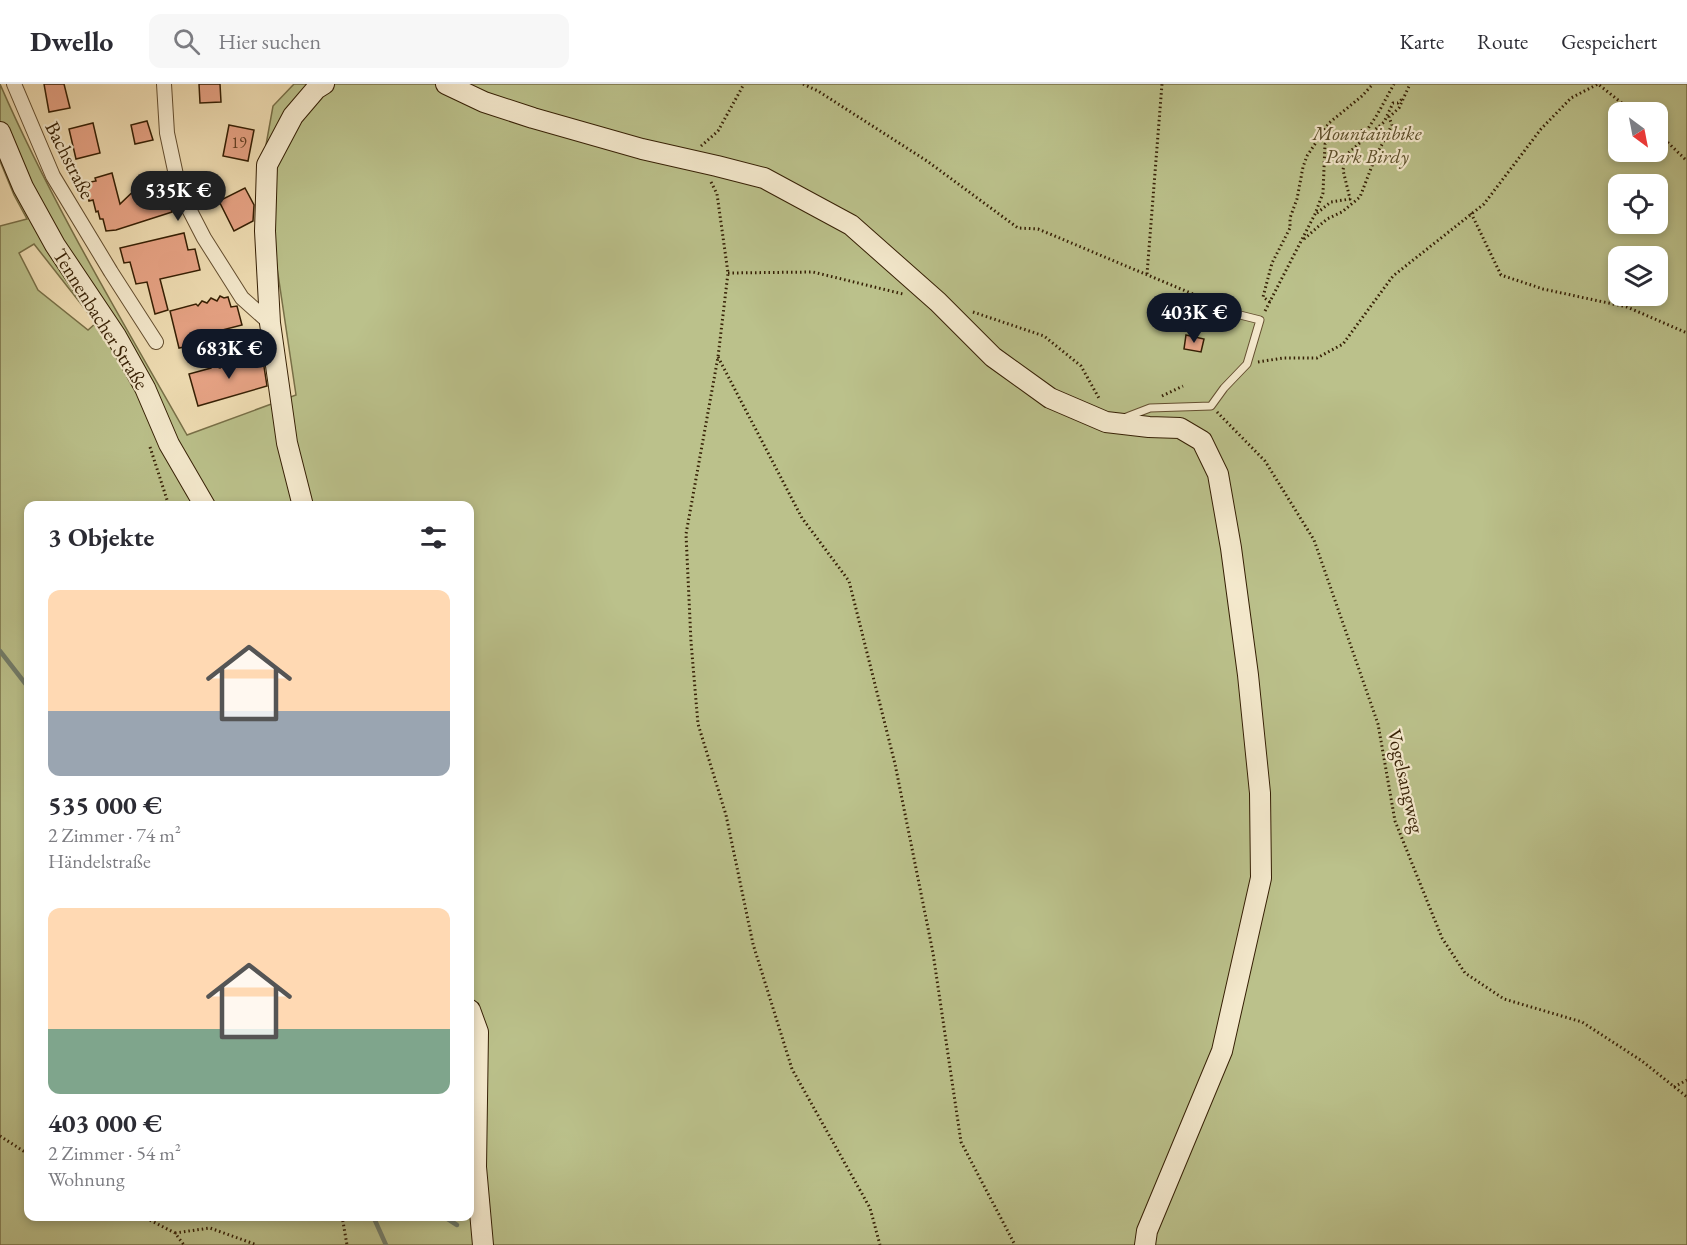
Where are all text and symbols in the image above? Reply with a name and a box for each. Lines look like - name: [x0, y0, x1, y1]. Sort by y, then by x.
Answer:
- search box: [149, 14, 569, 68]
- text: Dwello: [30, 23, 113, 59]
- icon: search: [170, 25, 203, 58]
- text: Hier suchen: [218, 27, 321, 56]
- text: Karte: [1400, 28, 1444, 55]
- text: Route: [1477, 28, 1528, 55]
- text: Gespeichert: [1561, 28, 1657, 55]
- north arrow: [1608, 102, 1668, 162]
- map controls: [1608, 102, 1668, 306]
- street label: Bachstraße: [39, 117, 101, 203]
- park label: Mountainbike Park Birdy: [1311, 120, 1422, 169]
- house number: 19: [231, 132, 247, 153]
- pin: 535K €: [129, 171, 227, 222]
- button: locate: [1608, 174, 1668, 234]
- text: 535K €: [145, 177, 211, 203]
- street label: Tennenbacher Straße: [47, 244, 155, 395]
- button: layers: [1608, 246, 1668, 306]
- pin: 403K €: [1145, 293, 1243, 344]
- text: 403K €: [1161, 299, 1227, 325]
- pin: 683K €: [180, 329, 278, 380]
- text: 683K €: [196, 335, 262, 361]
- text: 3 Objekte: [48, 520, 154, 554]
- icon: filters: [417, 521, 450, 554]
- icon: home: [195, 629, 303, 737]
- street label: Vogelsangweg: [1381, 726, 1431, 836]
- text: 535 000 €: [48, 788, 162, 822]
- text: 2 Zimmer · 74 m²: [48, 822, 181, 848]
- text: Händelstraße: [48, 848, 151, 874]
- icon: home: [195, 947, 303, 1055]
- text: 403 000 €: [48, 1106, 162, 1140]
- text: 2 Zimmer · 54 m²: [48, 1140, 181, 1166]
- text: Wohnung: [48, 1166, 125, 1192]

